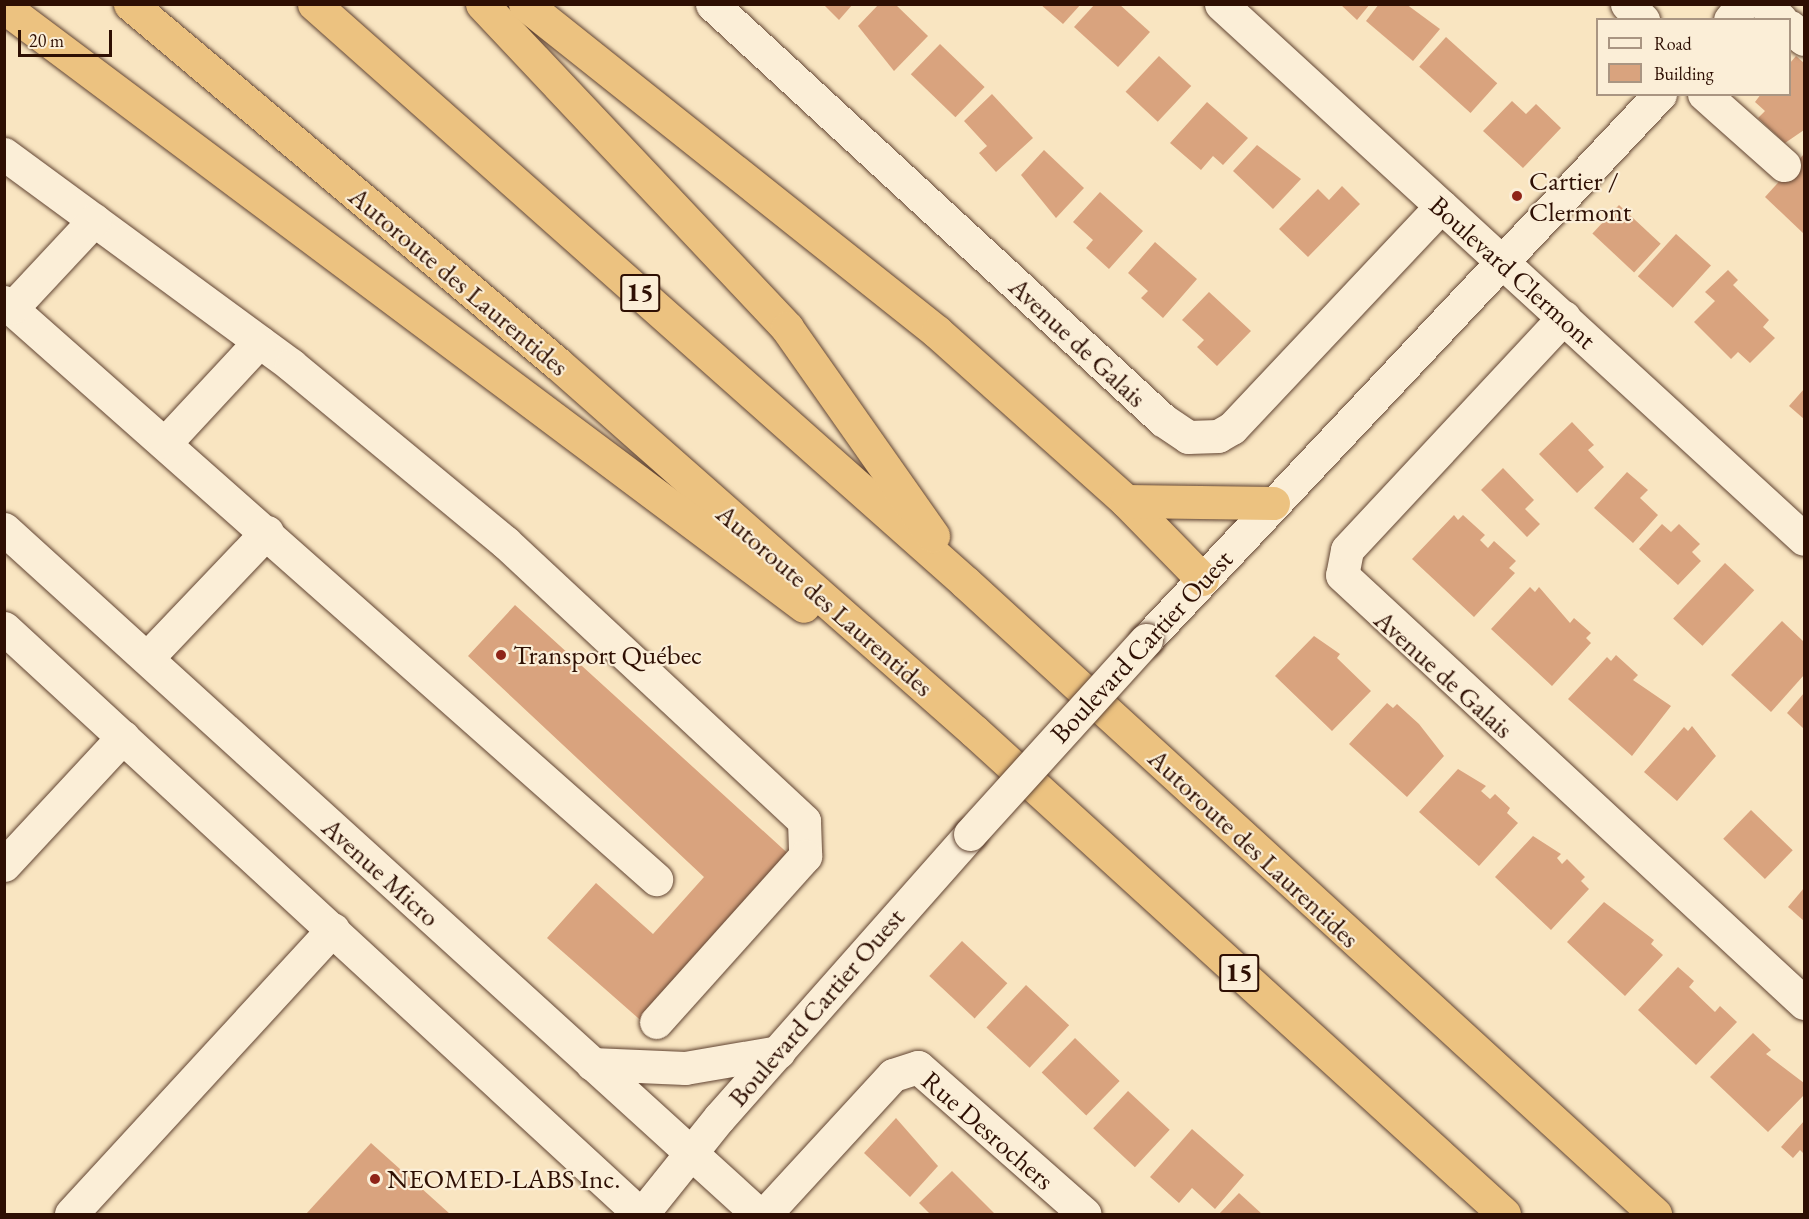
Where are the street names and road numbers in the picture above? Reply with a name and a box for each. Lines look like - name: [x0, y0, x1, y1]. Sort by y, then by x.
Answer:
- street label: Autoroute des Laurentides: [343, 180, 575, 382]
- street label: Boulevard Clermont: [1423, 189, 1603, 355]
- road number: 15: [619, 270, 661, 316]
- street label: Avenue de Galais: [1003, 270, 1153, 414]
- street label: Autoroute des Laurentides: [710, 497, 940, 703]
- street label: Boulevard Cartier Ouest: [1043, 543, 1239, 749]
- street label: Avenue de Galais: [1368, 603, 1520, 745]
- street label: Autoroute des Laurentides: [1142, 742, 1366, 954]
- street label: Avenue Micro: [316, 811, 446, 933]
- street label: Boulevard Cartier Ouest: [721, 901, 911, 1113]
- road number: 15: [1218, 950, 1260, 996]
- street label: Rue Desrochers: [915, 1064, 1061, 1196]

